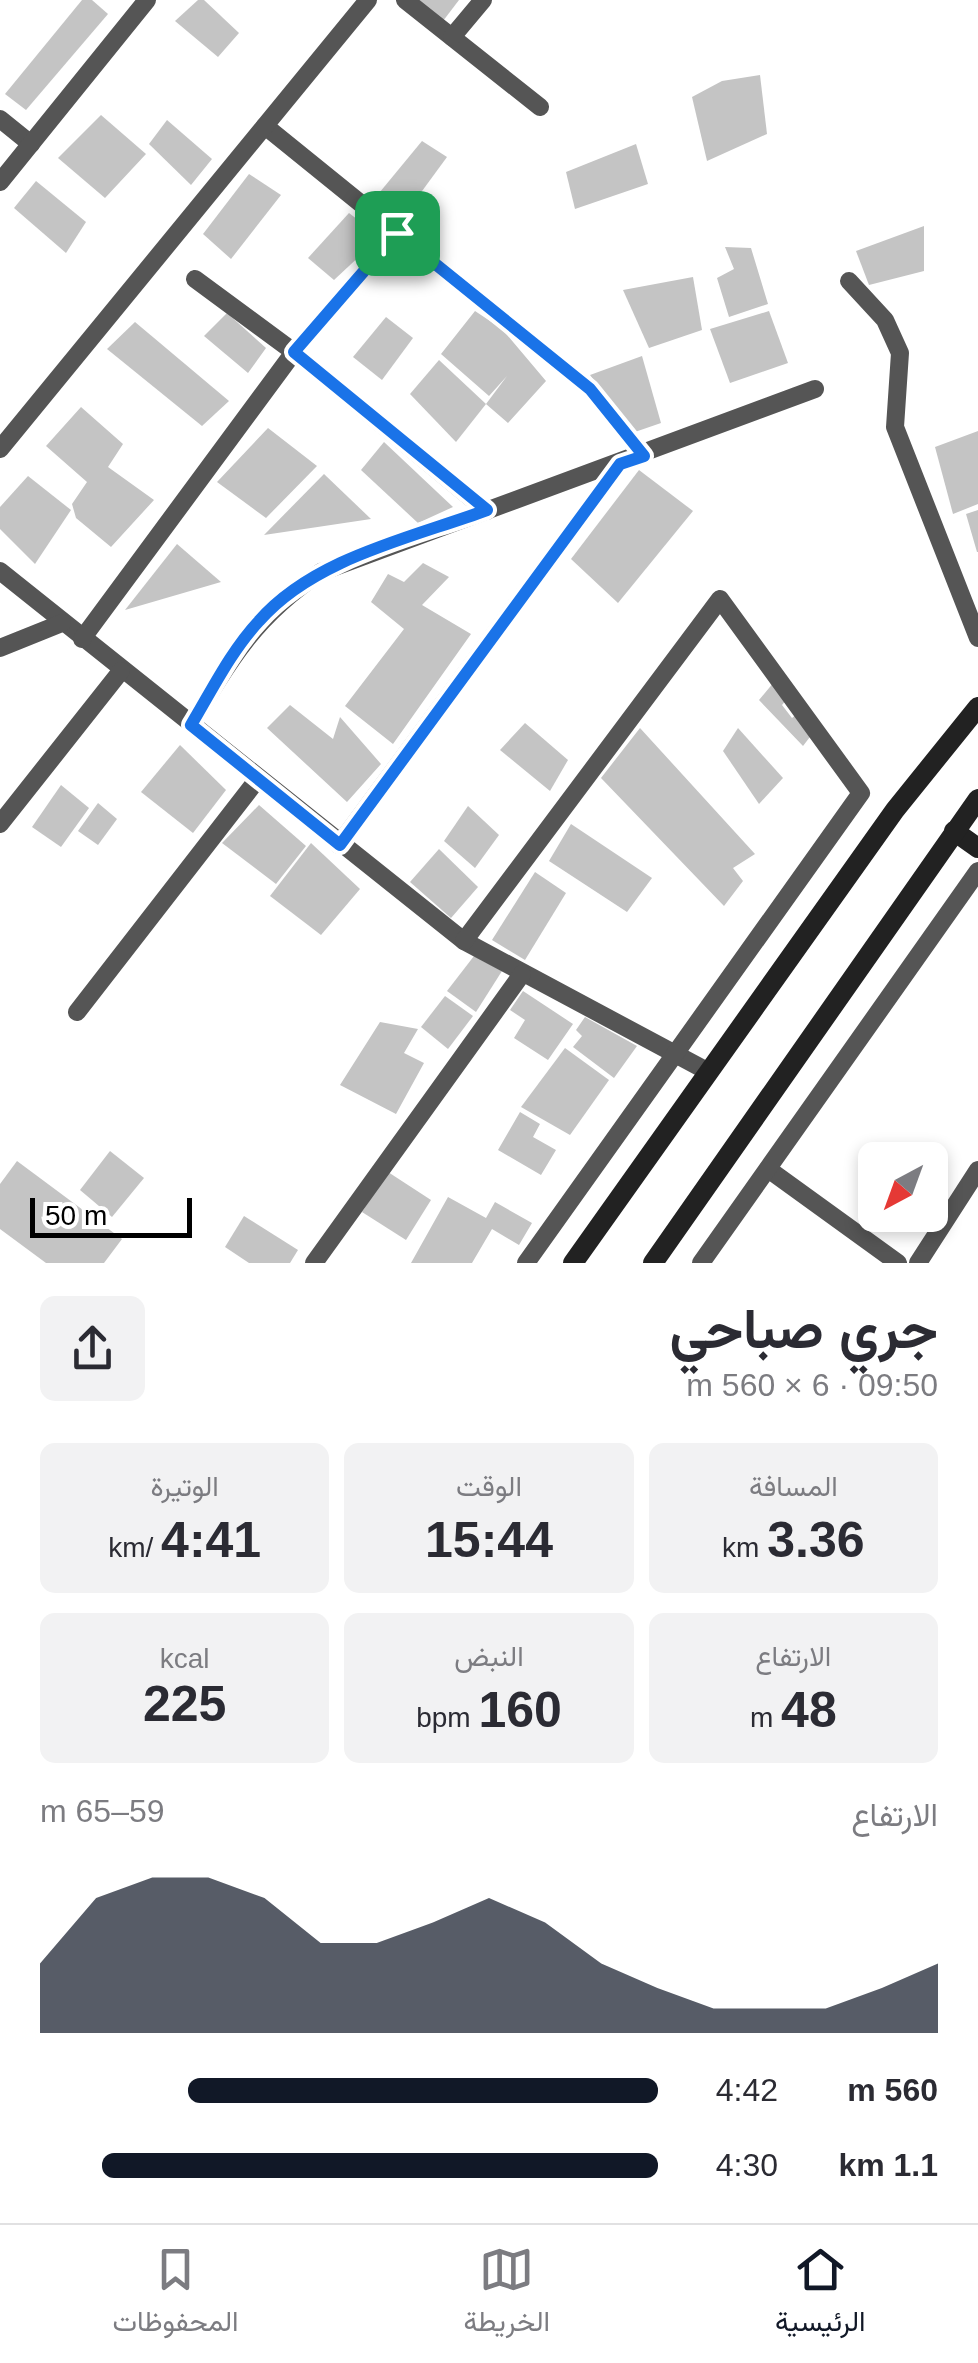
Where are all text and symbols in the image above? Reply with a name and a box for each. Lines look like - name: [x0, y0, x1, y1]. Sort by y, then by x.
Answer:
- pin: [355, 191, 440, 276]
- icon: arrive: [370, 206, 425, 261]
- north arrow: [858, 1142, 948, 1232]
- map controls: [858, 1142, 948, 1232]
- scale bar: [30, 1193, 192, 1238]
- text: 50 m: [45, 1200, 107, 1231]
- button: share: [40, 1296, 145, 1401]
- text: جري صباحي: [669, 1298, 938, 1360]
- text: 09:50 · 6 × 560 m: [686, 1367, 938, 1403]
- text: الوتيرة: [150, 1471, 219, 1502]
- text: الوقت: [456, 1471, 522, 1502]
- text: المسافة: [749, 1471, 838, 1502]
- text: 4:41: [161, 1512, 261, 1568]
- text: 15:44: [425, 1512, 553, 1568]
- text: 3.36: [767, 1512, 865, 1568]
- text: /km: [108, 1532, 161, 1563]
- text: km: [722, 1532, 767, 1563]
- text: النبض: [454, 1641, 524, 1672]
- text: الارتفاع: [755, 1641, 831, 1672]
- text: kcal: [160, 1643, 210, 1674]
- text: 225: [143, 1676, 226, 1732]
- text: 160: [478, 1682, 562, 1738]
- text: 48: [781, 1682, 837, 1738]
- text: bpm: [416, 1702, 478, 1733]
- text: m: [750, 1702, 781, 1733]
- text: 59–65 m: [40, 1793, 165, 1829]
- text: الارتفاع: [851, 1797, 938, 1833]
- text: 4:42: [716, 2072, 778, 2108]
- text: 560 m: [847, 2072, 938, 2108]
- text: 4:30: [716, 2147, 778, 2183]
- text: 1.1 km: [838, 2147, 938, 2183]
- tab: المحفوظات: [112, 2242, 239, 2346]
- tab: الخريطة: [464, 2242, 550, 2346]
- tab: الرئيسية: [775, 2242, 866, 2346]

